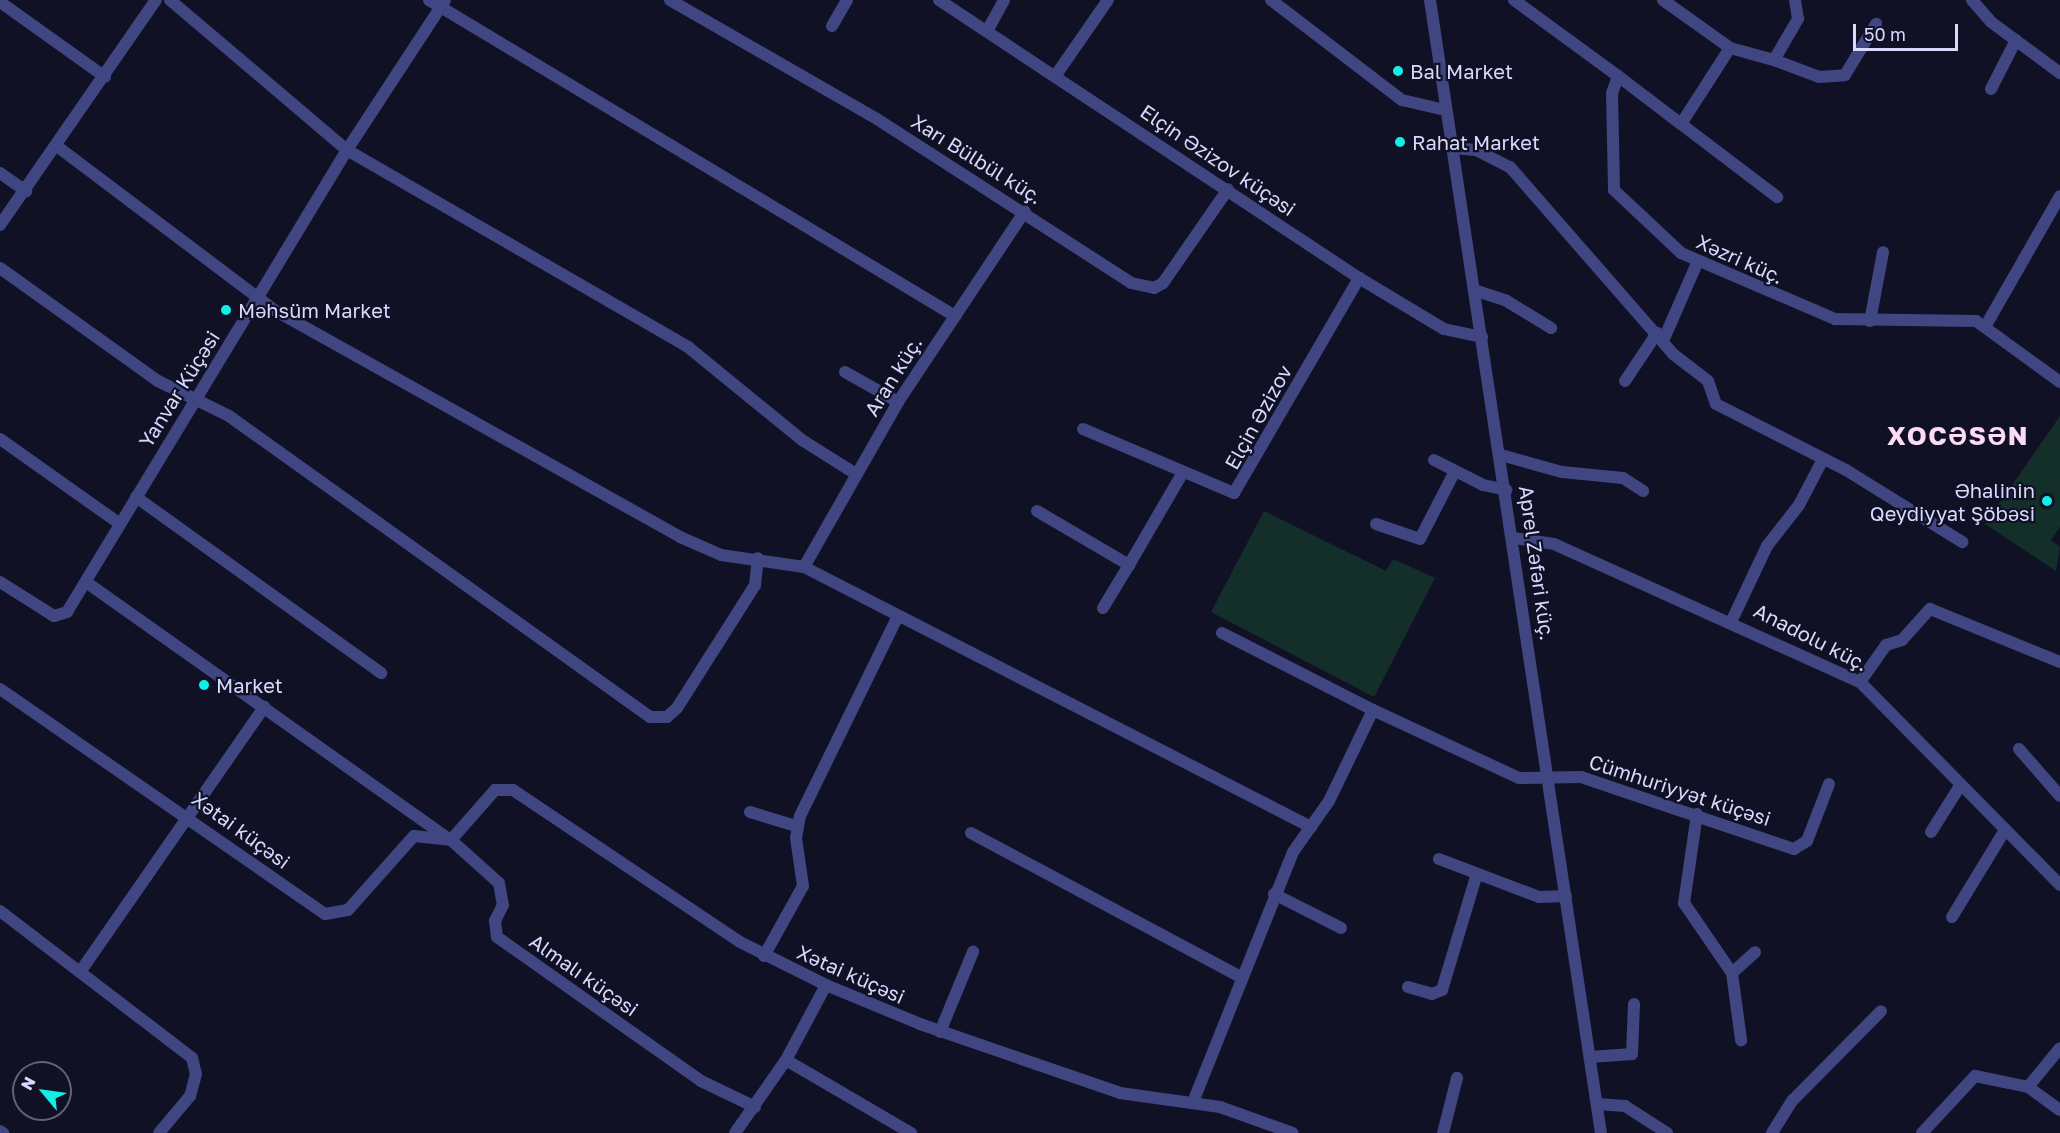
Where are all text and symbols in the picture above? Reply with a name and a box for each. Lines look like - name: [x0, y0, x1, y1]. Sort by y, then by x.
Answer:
- scale bar: [1856, 12, 1961, 50]
- text: 50 m: [1864, 23, 1906, 45]
- place label: Bal Market: [1410, 59, 1513, 83]
- marker: Bal Market: [1391, 64, 1405, 78]
- street label: Elçin Əzizov küçəsi: [1136, 99, 1300, 221]
- street label: Xarı Bülbül küç.: [907, 109, 1047, 209]
- place label: Rahat Market: [1412, 130, 1540, 154]
- marker: Rahat Market: [1393, 135, 1407, 149]
- street label: Xəzri küç.: [1693, 229, 1787, 289]
- place label: Məhsüm Market: [238, 298, 391, 322]
- marker: Məhsüm Market: [219, 303, 233, 317]
- street label: Yanvar Küçəsi: [134, 326, 224, 452]
- street label: Aran küç.: [859, 332, 927, 420]
- street label: Elçin Əzizov: [1219, 361, 1297, 473]
- district label: XOCƏSƏN: [1887, 420, 2029, 452]
- place label: Əhalinin Qeydiyyat Şöbəsi: [1870, 478, 2035, 525]
- street label: Aprel Zəfəri küç.: [1514, 484, 1560, 642]
- marker: Əhalinin Qeydiyyat Şöbəsi: [2040, 494, 2054, 508]
- street label: Anadolu küç.: [1750, 598, 1872, 676]
- place label: Market: [216, 673, 283, 697]
- marker: Market: [197, 678, 211, 692]
- street label: Cümhuriyyət küçəsi: [1586, 749, 1774, 831]
- street label: Xətai küçəsi: [187, 786, 295, 874]
- street label: Almalı küçəsi: [525, 929, 643, 1021]
- street label: Xətai küçəsi: [793, 940, 909, 1008]
- north arrow: [12, 1061, 72, 1121]
- text: N: [16, 1073, 40, 1093]

